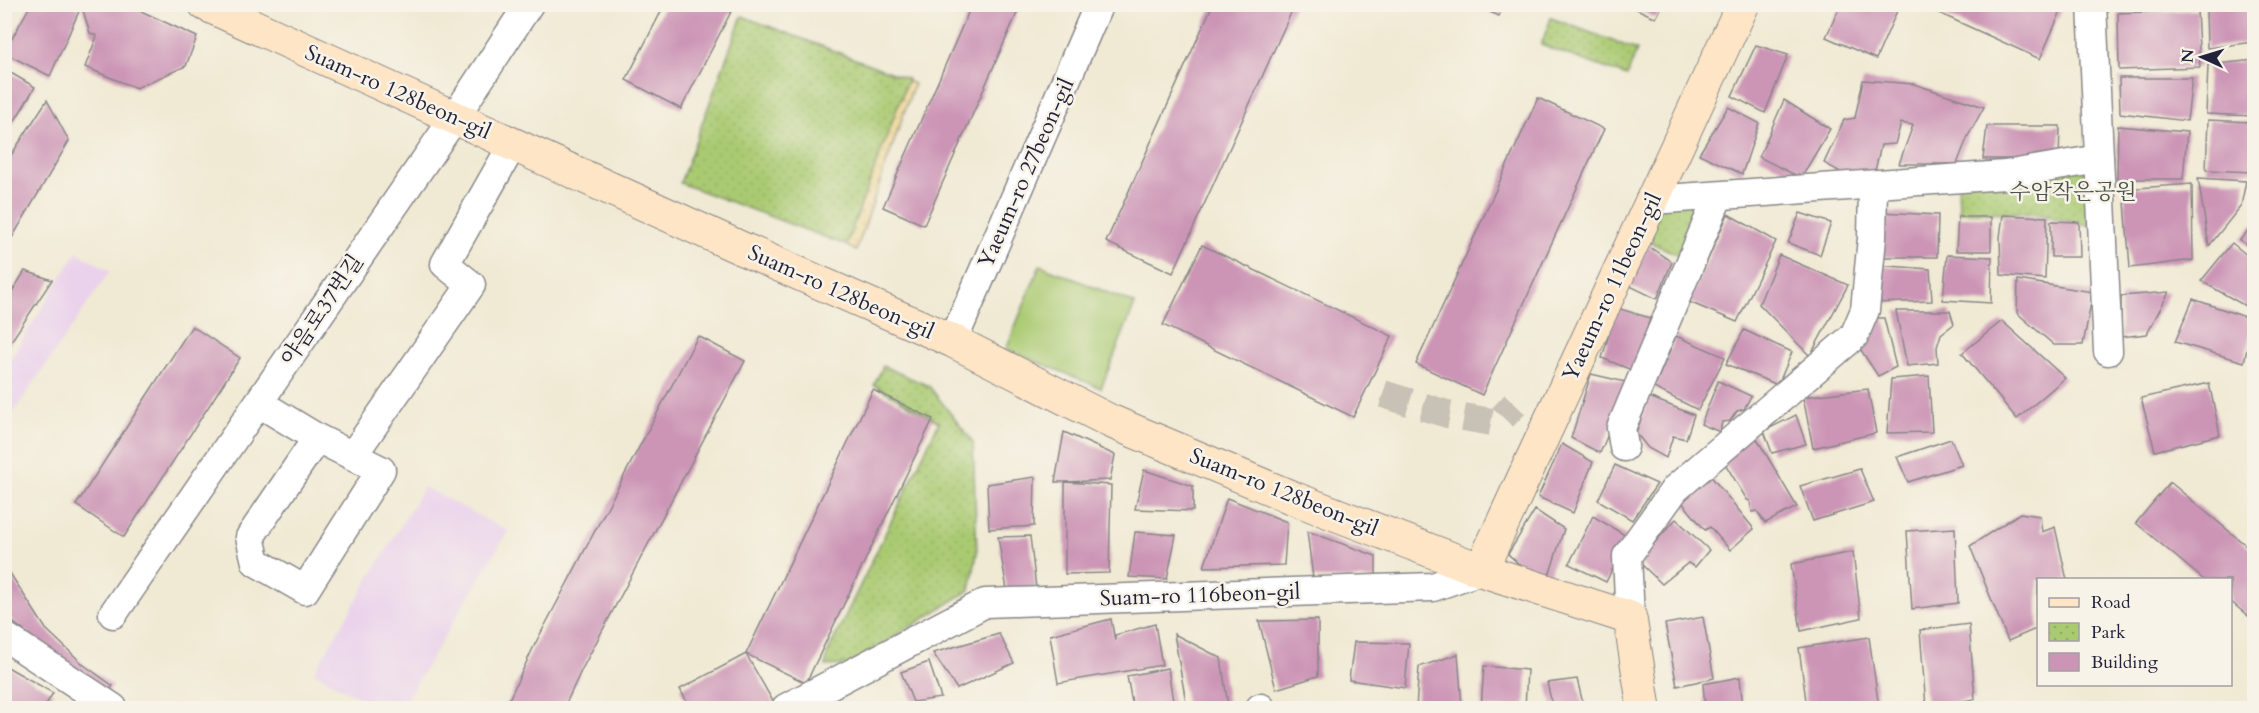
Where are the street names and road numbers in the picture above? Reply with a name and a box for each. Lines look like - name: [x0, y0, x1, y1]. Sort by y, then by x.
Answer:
- street label: Suam-ro 128beon-gil: [300, 37, 496, 147]
- street label: Yaeum-ro 27beon-gil: [971, 73, 1082, 273]
- street label: Yaeum-ro 11beon-gil: [1555, 187, 1669, 386]
- street label: Suam-ro 128beon-gil: [743, 237, 939, 347]
- street label: 야음로37번길: [274, 248, 370, 372]
- street label: Suam-ro 128beon-gil: [1185, 440, 1383, 544]
- street label: Suam-ro 116beon-gil: [1099, 576, 1301, 613]

